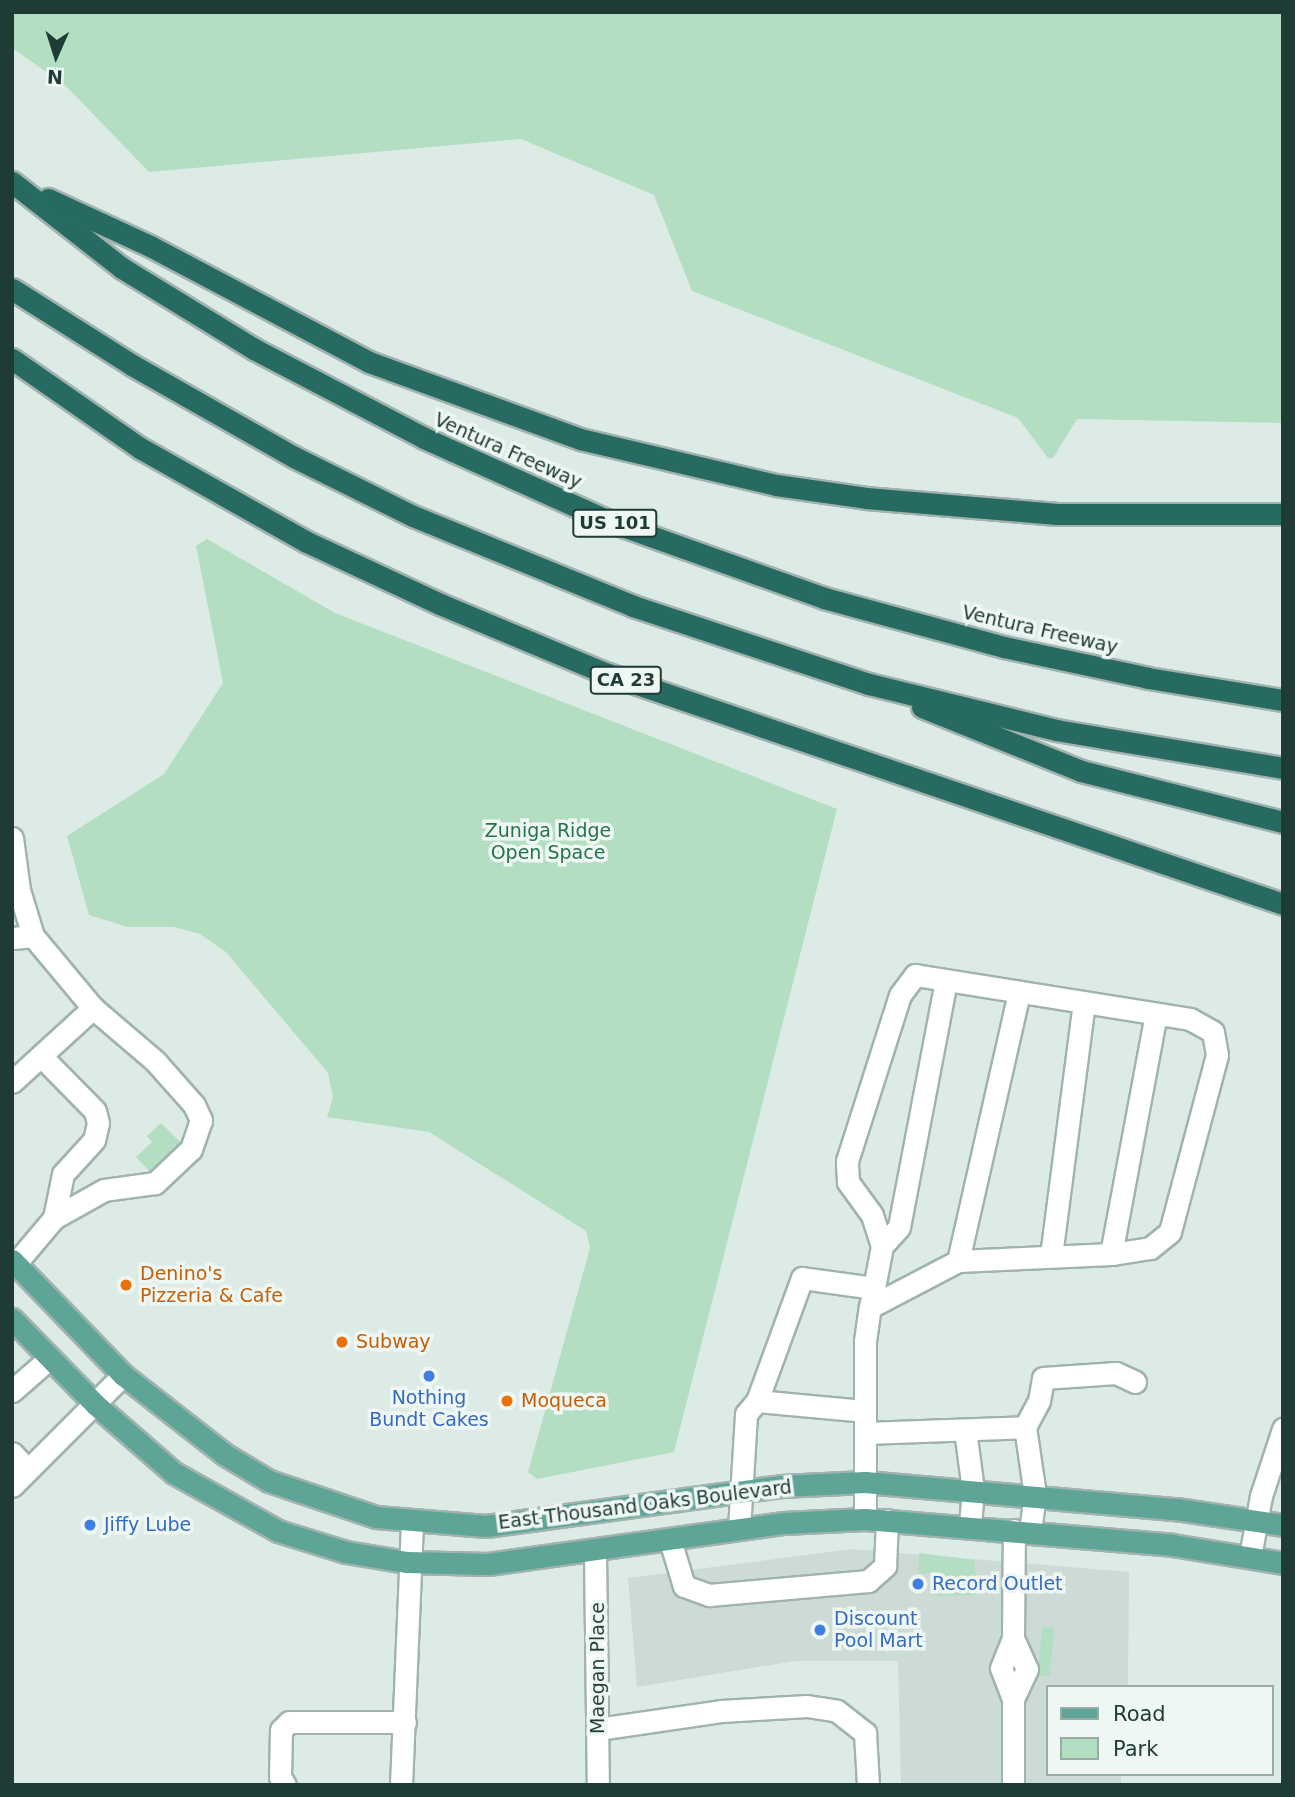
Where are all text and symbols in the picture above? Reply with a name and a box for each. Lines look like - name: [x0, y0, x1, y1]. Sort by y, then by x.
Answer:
- north arrow: [21, 21, 91, 91]
- text: N: [46, 66, 63, 88]
- street label: Ventura Freeway: [431, 408, 585, 494]
- road number: US 101: [571, 508, 659, 538]
- street label: Ventura Freeway: [960, 601, 1120, 659]
- road number: CA 23: [589, 666, 663, 694]
- park label: Zuniga Ridge Open Space: [485, 820, 611, 864]
- place label: Denino's Pizzeria & Cafe: [140, 1263, 283, 1307]
- marker: Denino's Pizzeria & Cafe: [118, 1277, 134, 1293]
- place label: Subway: [356, 1331, 431, 1353]
- marker: Subway: [334, 1334, 350, 1350]
- marker: Nothing Bundt Cakes: [421, 1368, 437, 1384]
- place label: Nothing Bundt Cakes: [369, 1387, 489, 1431]
- place label: Moqueca: [521, 1390, 607, 1412]
- marker: Moqueca: [499, 1393, 515, 1409]
- street label: East Thousand Oaks Boulevard: [497, 1476, 793, 1534]
- place label: Jiffy Lube: [104, 1514, 191, 1536]
- marker: Jiffy Lube: [82, 1517, 98, 1533]
- place label: Record Outlet: [932, 1573, 1063, 1595]
- marker: Record Outlet: [910, 1576, 926, 1592]
- street label: Maegan Place: [587, 1602, 609, 1734]
- place label: Discount Pool Mart: [834, 1608, 923, 1652]
- marker: Discount Pool Mart: [812, 1622, 828, 1638]
- legend: [1046, 1685, 1274, 1776]
- text: Road: [1113, 1702, 1166, 1726]
- text: Park: [1113, 1737, 1158, 1761]

